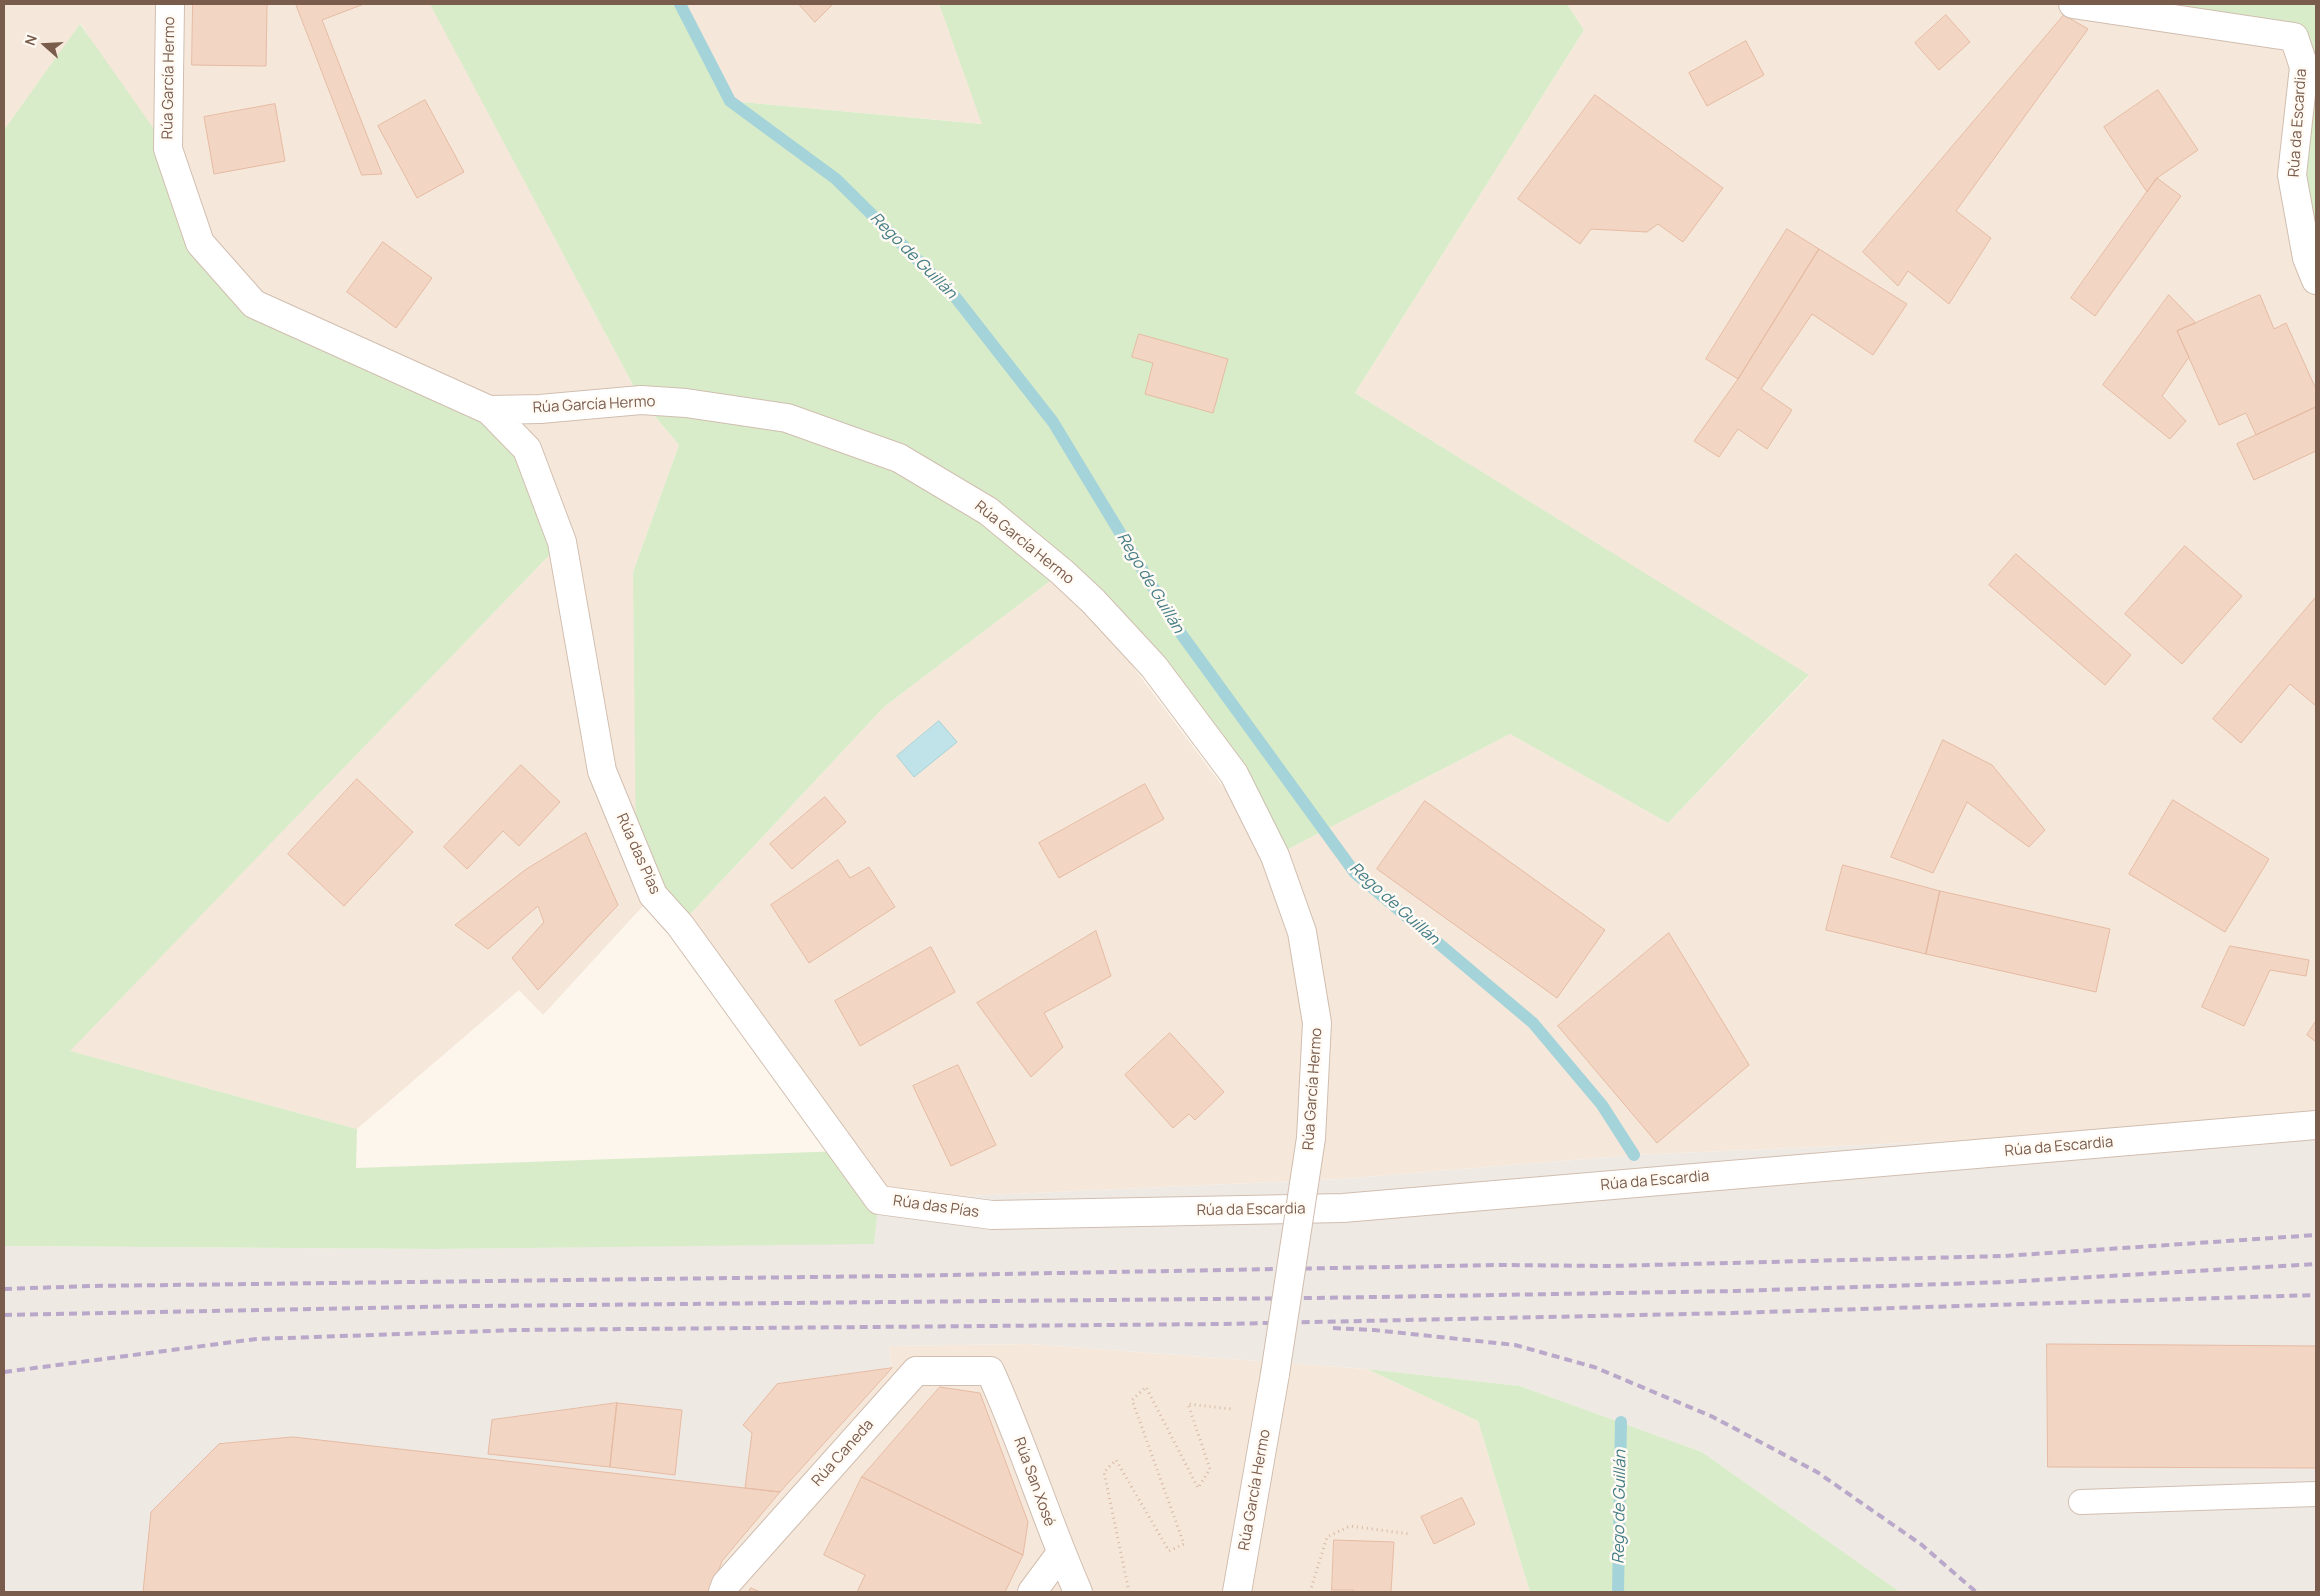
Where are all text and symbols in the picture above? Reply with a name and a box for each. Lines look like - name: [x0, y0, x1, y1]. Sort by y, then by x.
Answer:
- street label: Rúa García Hermo: [159, 16, 179, 140]
- north arrow: [20, 20, 70, 70]
- text: N: [20, 32, 41, 48]
- street label: Rúa da Escardia: [2285, 68, 2311, 178]
- water label: Rego de Guillán: [866, 209, 960, 303]
- street label: Rúa García Hermo: [532, 393, 656, 417]
- street label: Rúa García Hermo: [971, 497, 1077, 589]
- water label: Rego de Guillán: [1112, 529, 1188, 637]
- street label: Rúa das Pías: [612, 811, 664, 897]
- water label: Rego de Guillán: [1345, 859, 1443, 949]
- street label: Rúa García Hermo: [1300, 1027, 1326, 1151]
- street label: Rúa da Escardia: [2004, 1133, 2114, 1161]
- street label: Rúa da Escardia: [1600, 1167, 1710, 1195]
- street label: Rúa das Pías: [892, 1192, 980, 1222]
- street label: Rúa da Escardia: [1196, 1200, 1306, 1220]
- street label: Rúa Caneda: [808, 1416, 878, 1490]
- street label: Rúa García Hermo: [1235, 1428, 1275, 1552]
- street label: Rúa San Xosé: [1010, 1435, 1058, 1529]
- water label: Rego de Guillán: [1609, 1450, 1631, 1564]

